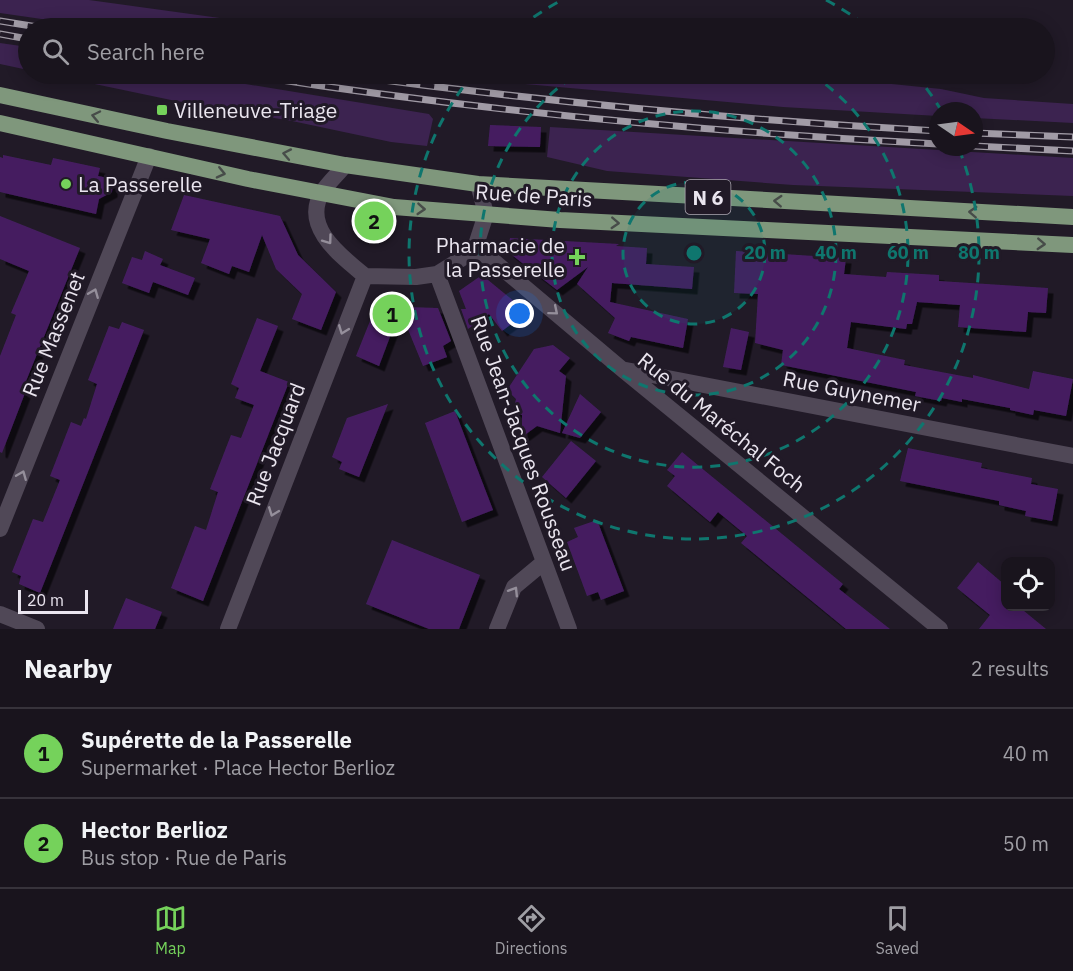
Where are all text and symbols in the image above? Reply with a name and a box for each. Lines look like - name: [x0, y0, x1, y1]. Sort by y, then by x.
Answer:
- search box: [18, 18, 1055, 84]
- icon: search: [39, 35, 72, 68]
- text: Search here: [87, 37, 205, 66]
- place label: Villeneuve-Triage: [174, 96, 337, 124]
- north arrow: [929, 102, 983, 156]
- marker: Villeneuve-Triage: [155, 103, 169, 117]
- one-way arrow: [91, 110, 101, 123]
- one-way arrow: [283, 148, 293, 161]
- one-way arrow: [216, 166, 226, 179]
- place label: La Passerelle: [78, 170, 202, 198]
- marker: La Passerelle: [59, 177, 73, 191]
- street label: Rue de Paris: [474, 177, 594, 213]
- road number: N 6: [686, 180, 730, 214]
- one-way arrow: [773, 194, 782, 207]
- pin: 2: [354, 198, 394, 244]
- one-way arrow: [416, 203, 425, 216]
- one-way arrow: [968, 205, 977, 218]
- one-way arrow: [611, 216, 620, 229]
- place label: Pharmacie de la Passerelle: [436, 231, 565, 283]
- one-way arrow: [321, 233, 332, 244]
- one-way arrow: [1036, 237, 1045, 250]
- text: 20 m: [744, 241, 786, 264]
- text: 40 m: [815, 241, 857, 264]
- text: 60 m: [887, 241, 929, 264]
- text: 80 m: [958, 241, 1000, 264]
- centre of rings: [684, 243, 704, 263]
- marker: Pharmacie de la Passerelle: [570, 250, 584, 264]
- street label: Rue Massenet: [15, 267, 91, 401]
- one-way arrow: [86, 289, 99, 299]
- pin: 1: [372, 292, 412, 336]
- your location: [505, 299, 534, 328]
- one-way arrow: [547, 304, 558, 315]
- street label: Rue Jean-Jacques Rousseau: [465, 311, 583, 575]
- one-way arrow: [338, 324, 350, 335]
- street label: Rue du Maréchal Foch: [632, 346, 812, 498]
- street label: Rue Guynemer: [781, 364, 924, 418]
- street label: Rue Jacquard: [239, 379, 311, 509]
- one-way arrow: [14, 470, 27, 480]
- one-way arrow: [268, 506, 280, 517]
- map controls: [1001, 557, 1055, 611]
- button: locate: [1001, 557, 1055, 611]
- one-way arrow: [507, 586, 518, 597]
- scale bar: [18, 587, 88, 614]
- text: 20 m: [27, 590, 64, 610]
- text: Nearby: [24, 651, 112, 685]
- text: 2 results: [971, 655, 1049, 682]
- text: Supérette de la Passerelle: [81, 725, 352, 754]
- text: 1: [38, 740, 50, 767]
- text: 40 m: [1003, 740, 1049, 767]
- text: Supermarket · Place Hector Berlioz: [81, 754, 395, 781]
- text: Hector Berlioz: [81, 815, 228, 844]
- text: 2: [38, 830, 50, 857]
- text: 50 m: [1003, 830, 1049, 857]
- text: Bus stop · Rue de Paris: [81, 844, 287, 871]
- tab: Map: [154, 902, 187, 958]
- tab: Directions: [495, 902, 568, 958]
- tab: Saved: [876, 902, 919, 958]

